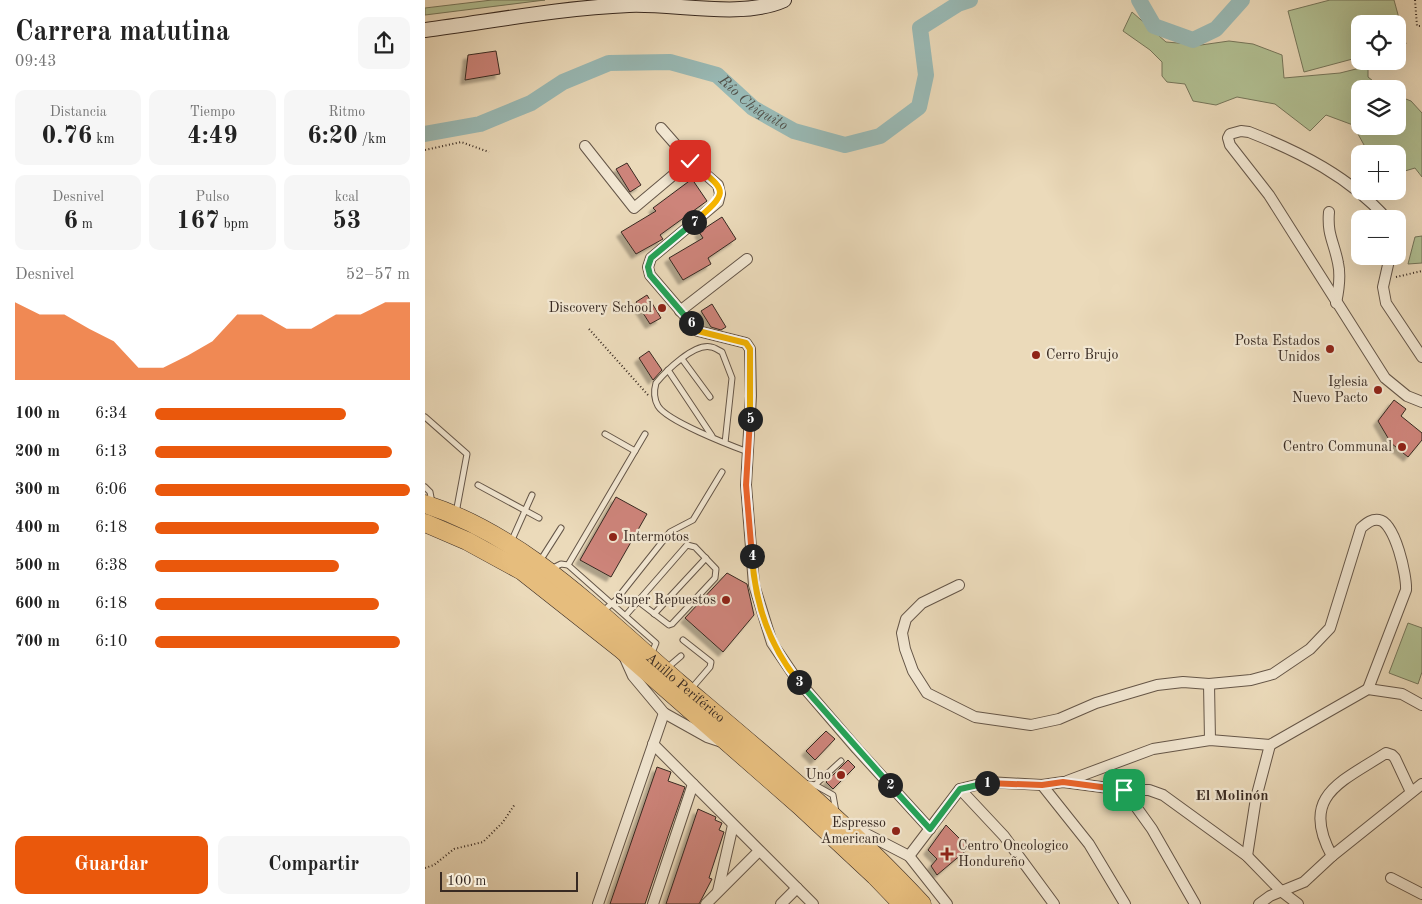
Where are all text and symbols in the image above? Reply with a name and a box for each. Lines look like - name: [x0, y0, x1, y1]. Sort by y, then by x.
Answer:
- map controls: [1351, 15, 1406, 265]
- button: locate: [1351, 15, 1406, 70]
- button: share: [358, 17, 410, 69]
- text: Carrera matutina: [15, 19, 230, 47]
- text: 09:43: [15, 54, 57, 70]
- water label: Río Chiquito: [715, 72, 790, 133]
- button: layers: [1351, 80, 1406, 135]
- text: Distancia: [50, 105, 107, 119]
- text: Tiempo: [190, 105, 235, 119]
- text: Ritmo: [328, 105, 365, 119]
- text: 0.76: [42, 124, 92, 149]
- text: 4:49: [187, 124, 238, 149]
- text: 6:20: [307, 124, 358, 149]
- text: km: [92, 132, 115, 146]
- text: /km: [358, 132, 386, 146]
- pin: [669, 140, 711, 182]
- button: +: [1351, 145, 1406, 200]
- icon: check: [676, 147, 704, 175]
- text: Desnivel: [52, 190, 104, 204]
- text: Pulso: [196, 190, 229, 204]
- text: kcal: [335, 190, 359, 204]
- text: 6: [63, 209, 78, 234]
- text: 167: [176, 209, 220, 234]
- text: 53: [332, 209, 361, 234]
- pin: 7: [681, 210, 707, 234]
- button: −: [1351, 210, 1406, 265]
- text: 7: [690, 215, 699, 229]
- text: m: [78, 217, 93, 231]
- text: bpm: [220, 217, 249, 231]
- text: Desnivel: [15, 267, 74, 283]
- text: 52–57 m: [346, 267, 410, 283]
- place label: Discovery School: [548, 301, 652, 315]
- marker: Discovery School: [656, 302, 668, 314]
- pin: 6: [679, 310, 703, 336]
- text: 6: [687, 316, 696, 330]
- place label: Posta Estados Unidos: [1235, 334, 1320, 364]
- marker: Posta Estados Unidos: [1324, 343, 1336, 355]
- place label: Cerro Brujo: [1046, 348, 1119, 362]
- marker: Cerro Brujo: [1030, 349, 1042, 361]
- place label: Iglesia Nuevo Pacto: [1292, 375, 1368, 405]
- marker: Iglesia Nuevo Pacto: [1372, 384, 1384, 396]
- text: 100 m: [15, 406, 60, 422]
- text: 6:34: [95, 406, 127, 422]
- pin: 5: [737, 406, 763, 432]
- text: 5: [746, 412, 755, 426]
- place label: Centro Communal: [1283, 440, 1392, 454]
- marker: Centro Communal: [1396, 441, 1408, 453]
- text: 200 m: [15, 444, 60, 460]
- text: 6:13: [95, 444, 127, 460]
- text: 300 m: [15, 482, 60, 498]
- text: 6:06: [95, 482, 127, 498]
- text: 400 m: [15, 520, 60, 536]
- text: 6:18: [95, 520, 127, 536]
- place label: Intermotos: [623, 530, 689, 544]
- marker: Intermotos: [607, 531, 619, 543]
- pin: 4: [739, 544, 765, 568]
- text: 4: [748, 549, 757, 563]
- text: 500 m: [15, 558, 60, 574]
- text: 6:38: [95, 558, 127, 574]
- place label: Super Repuestos: [615, 593, 716, 607]
- marker: Super Repuestos: [720, 594, 732, 606]
- text: 600 m: [15, 596, 60, 612]
- text: 6:18: [95, 596, 127, 612]
- text: 700 m: [15, 634, 60, 650]
- text: 6:10: [95, 634, 127, 650]
- street label: Anillo Periférico: [643, 650, 727, 725]
- pin: 3: [787, 670, 811, 694]
- text: 3: [795, 675, 804, 689]
- place label: Uno: [806, 768, 831, 782]
- marker: Uno: [835, 769, 847, 781]
- pin: [1103, 769, 1145, 811]
- pin: 1: [975, 770, 999, 796]
- pin: 2: [877, 772, 903, 798]
- text: 1: [983, 776, 992, 790]
- icon: arrive: [1110, 776, 1138, 804]
- text: 2: [886, 778, 895, 792]
- district label: El Molinón: [1195, 789, 1269, 804]
- place label: Espresso Americano: [821, 816, 886, 846]
- marker: Espresso Americano: [890, 825, 902, 837]
- button: Guardar: [15, 836, 208, 894]
- button: Compartir: [218, 836, 410, 894]
- place label: Centro Oncologico Hondureño: [958, 839, 1068, 869]
- marker: Centro Oncologico Hondureño: [940, 847, 954, 861]
- scale bar: [440, 869, 577, 892]
- text: 100 m: [447, 874, 486, 888]

